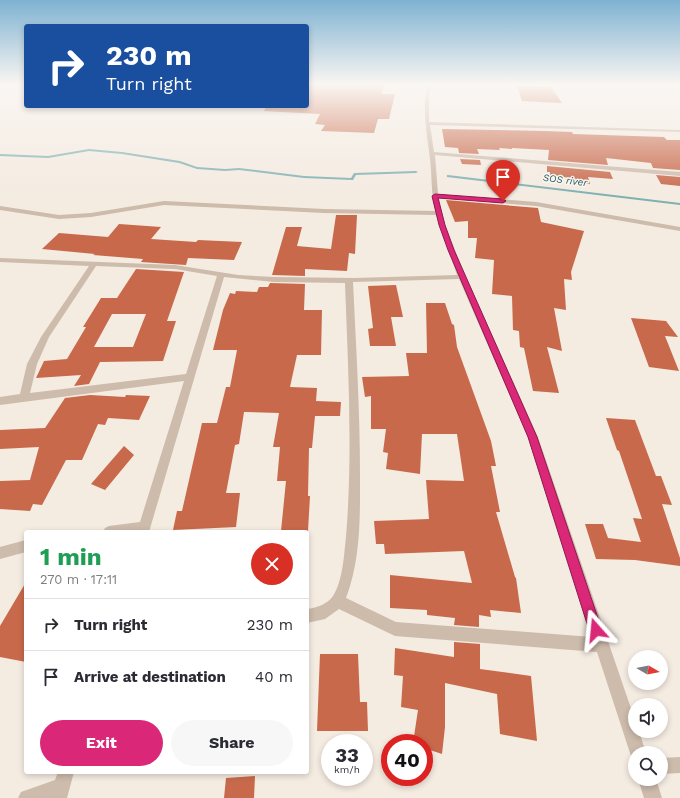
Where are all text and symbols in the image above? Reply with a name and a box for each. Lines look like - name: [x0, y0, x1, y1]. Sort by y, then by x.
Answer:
- text: 230 m: [106, 39, 192, 72]
- icon: right: [40, 40, 92, 92]
- text: Turn right: [106, 73, 192, 94]
- pin: [486, 160, 520, 201]
- icon: arrive: [492, 166, 514, 188]
- water label: SOS river: [542, 172, 589, 188]
- text: 1 min: [40, 543, 102, 571]
- button: close: [251, 543, 293, 585]
- text: 270 m · 17:11: [40, 572, 117, 587]
- position arrow: [575, 609, 617, 651]
- icon: right: [40, 614, 62, 636]
- text: Turn right: [74, 616, 147, 634]
- text: 230 m: [247, 616, 293, 634]
- north arrow: [628, 650, 668, 690]
- map controls: [628, 650, 668, 786]
- icon: arrive: [40, 666, 62, 688]
- text: Arrive at destination: [74, 668, 226, 686]
- text: 40 m: [255, 668, 293, 686]
- button: sound: [628, 698, 668, 738]
- button: Exit: [40, 720, 163, 766]
- button: Share: [171, 720, 293, 766]
- speed limit sign: 40: [381, 734, 433, 786]
- text: 33: [335, 743, 359, 767]
- button: search: [628, 746, 668, 786]
- text: km/h: [334, 764, 360, 775]

